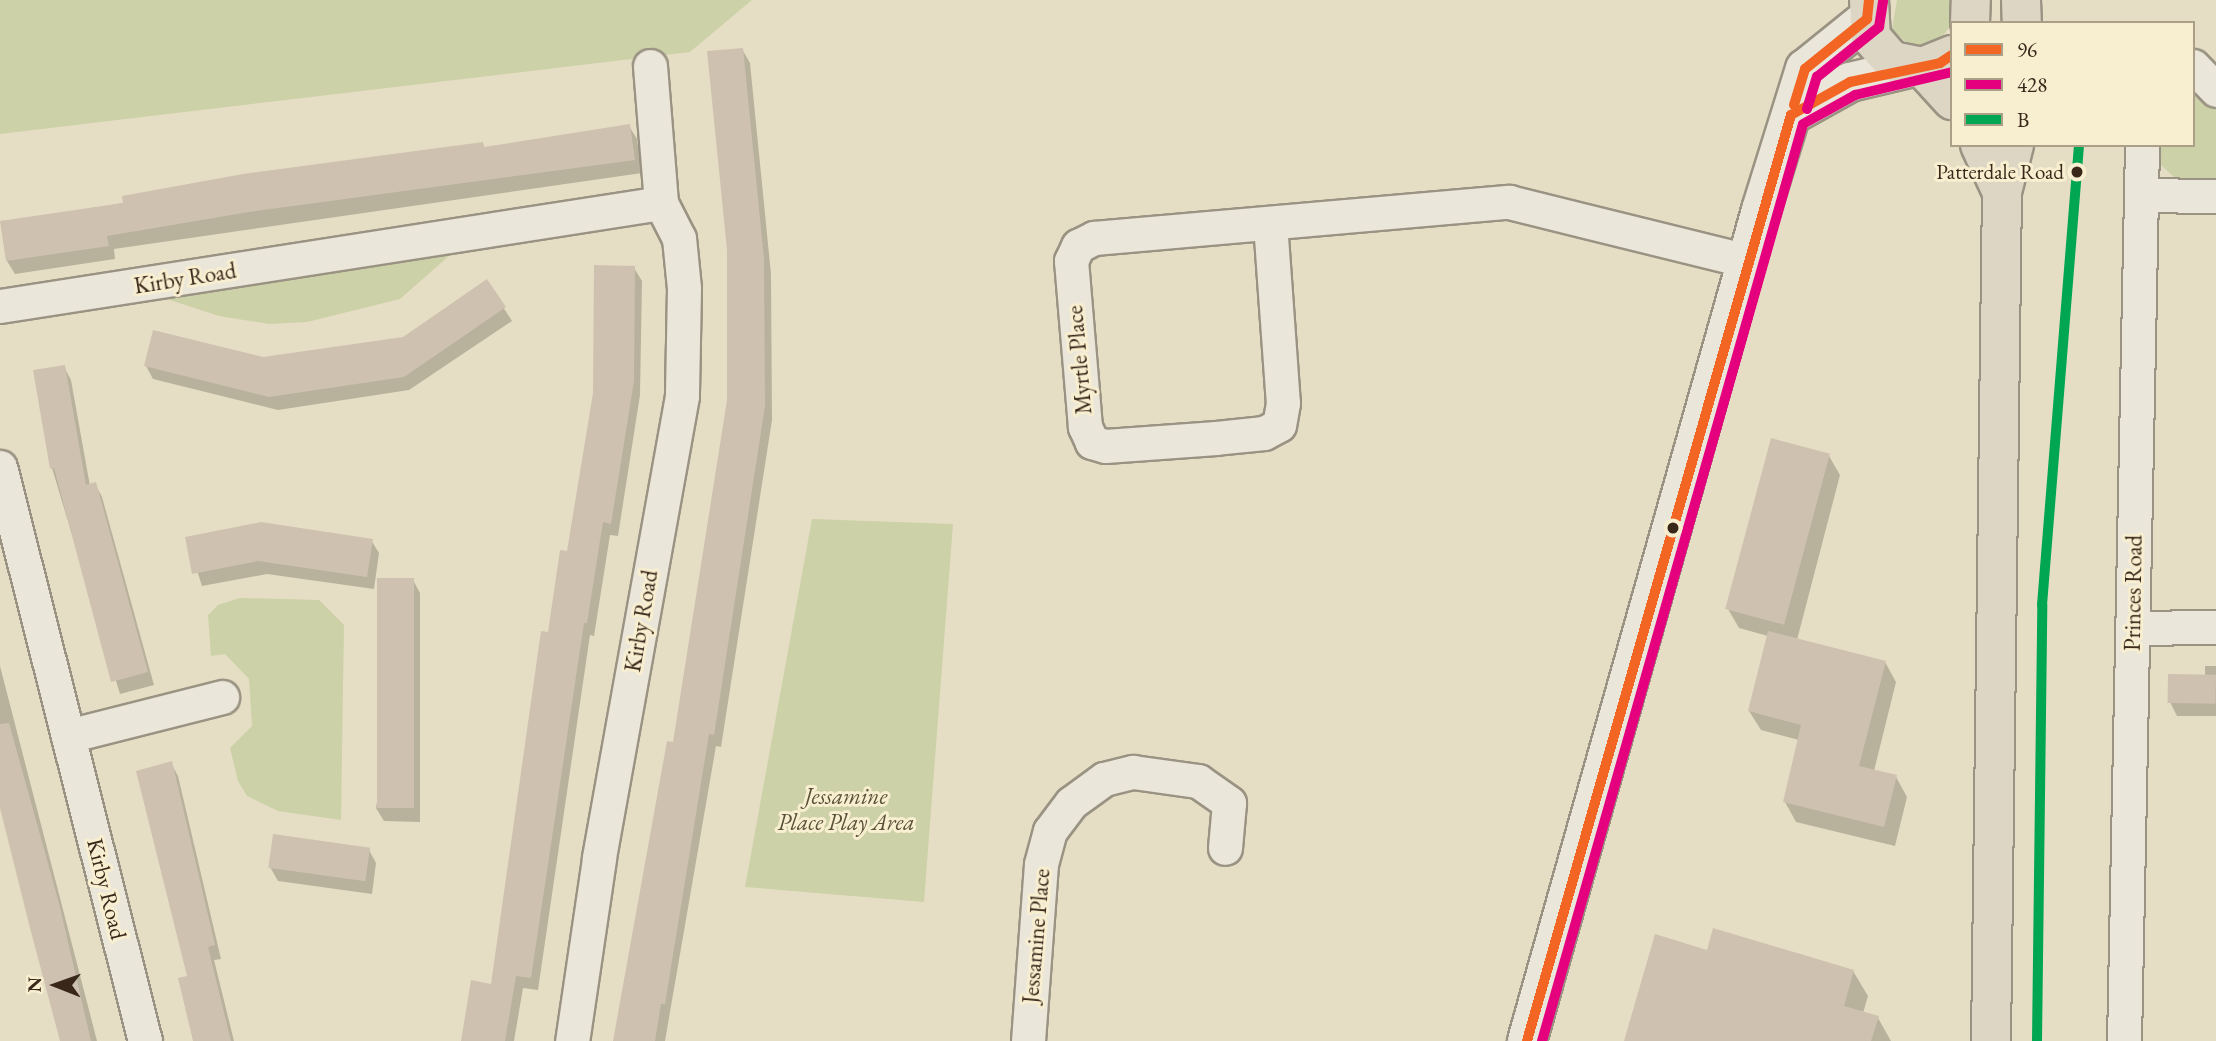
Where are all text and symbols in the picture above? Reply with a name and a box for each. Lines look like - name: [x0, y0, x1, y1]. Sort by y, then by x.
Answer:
- legend: [1950, 21, 2195, 147]
- text: 96: [2017, 36, 2037, 63]
- text: 428: [2017, 71, 2047, 98]
- text: B: [2017, 106, 2029, 133]
- place label: Patterdale Road: [1936, 159, 2064, 185]
- marker: Patterdale Road: [2070, 165, 2084, 179]
- street label: Kirby Road: [132, 256, 238, 300]
- street label: Myrtle Place: [1060, 304, 1098, 416]
- unlabelled marker: [1666, 521, 1680, 535]
- street label: Princes Road: [2118, 535, 2148, 651]
- street label: Kirby Road: [618, 568, 664, 674]
- park label: Jessamine Place Play Area: [777, 782, 915, 836]
- street label: Kirby Road: [81, 836, 133, 942]
- street label: Jessamine Place: [1016, 867, 1056, 1005]
- north arrow: [21, 950, 91, 1020]
- text: N: [22, 977, 47, 993]

